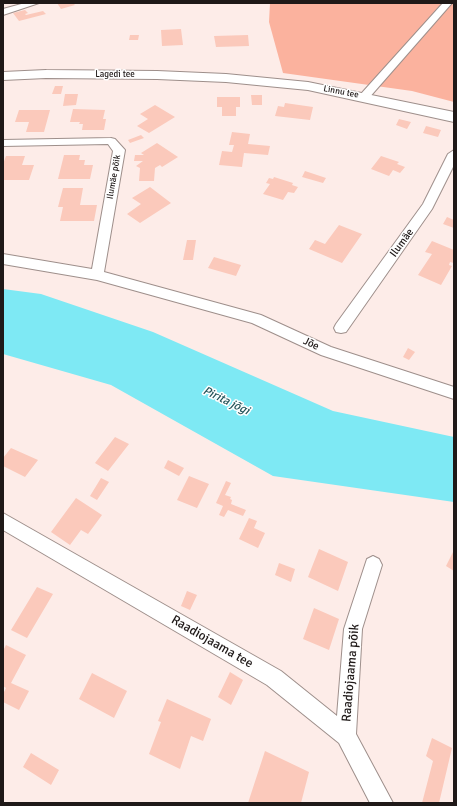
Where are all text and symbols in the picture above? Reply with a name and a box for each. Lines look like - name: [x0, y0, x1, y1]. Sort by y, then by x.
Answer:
- street label: Lagedi tee: [95, 70, 135, 80]
- street label: Linnu tee: [322, 83, 360, 101]
- street label: Ilumäe põik: [105, 154, 123, 200]
- street label: Ilumäe: [387, 226, 417, 260]
- street label: Jõe: [301, 335, 321, 353]
- water label: Pirita jõgi: [200, 384, 252, 418]
- street label: Raadiojaama tee: [168, 612, 256, 672]
- street label: Raadiojaama põik: [339, 623, 363, 723]

